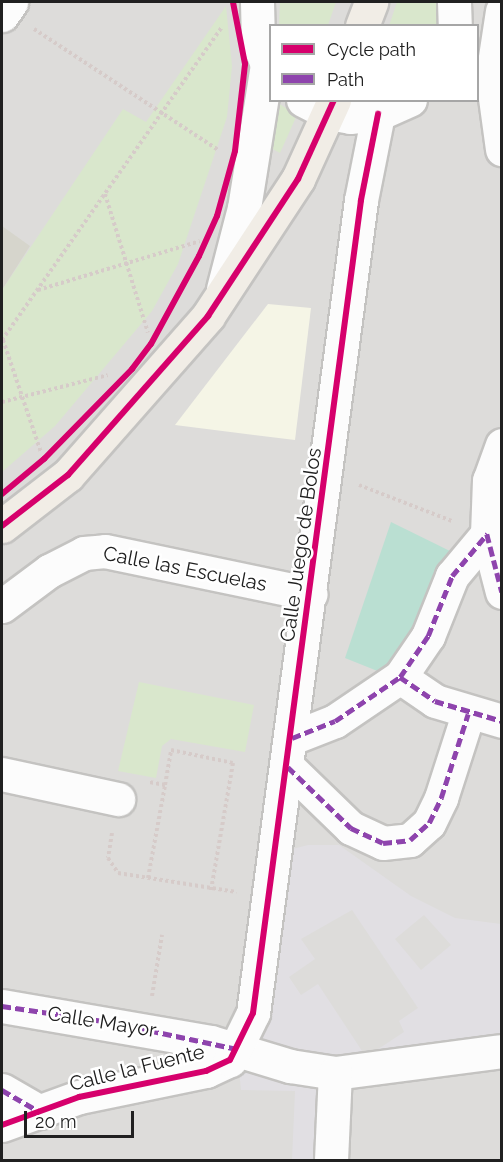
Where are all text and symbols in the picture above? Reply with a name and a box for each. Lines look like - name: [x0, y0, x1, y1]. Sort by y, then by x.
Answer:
- legend: [269, 24, 479, 102]
- text: Cycle path: [327, 39, 416, 60]
- text: Path: [327, 69, 364, 90]
- street label: Calle Juego de Bolos: [275, 446, 327, 644]
- street label: Calle las Escuelas: [101, 541, 269, 597]
- street label: Calle Mayor: [46, 1002, 158, 1042]
- street label: Calle la Fuente: [67, 1040, 207, 1096]
- scale bar: [27, 1099, 136, 1137]
- text: 20 m: [35, 1111, 77, 1132]

